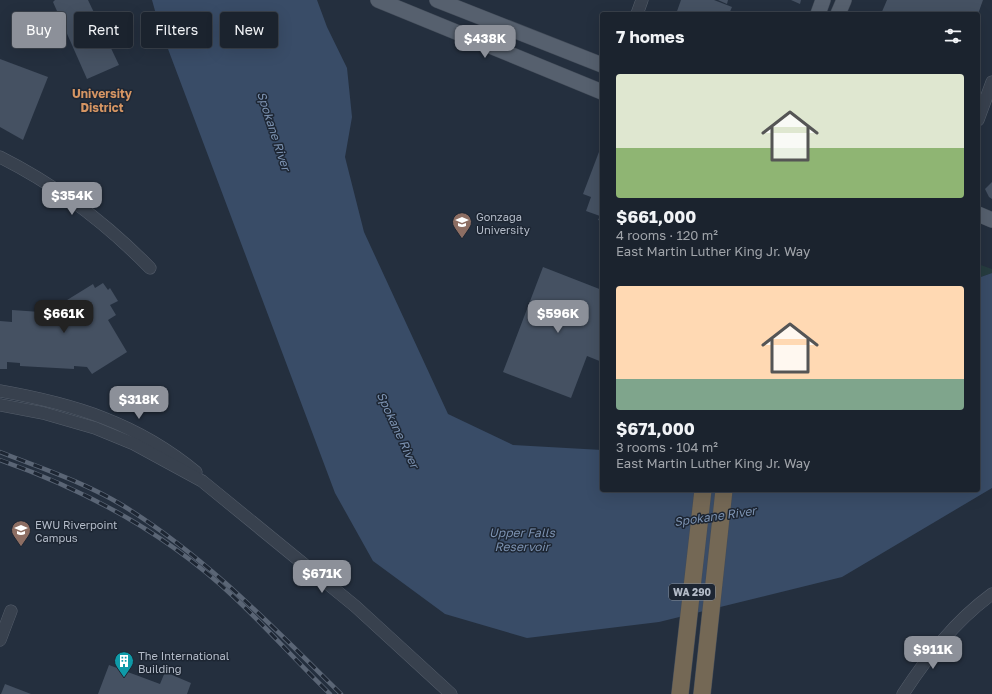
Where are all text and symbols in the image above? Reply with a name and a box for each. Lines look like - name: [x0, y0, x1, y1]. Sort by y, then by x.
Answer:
- chip: Buy: [12, 12, 66, 48]
- chip: Rent: [74, 12, 133, 48]
- chip: Filters: [141, 12, 212, 48]
- chip: New: [220, 12, 278, 48]
- pin: $438K: [457, 25, 513, 59]
- icon: filters: [942, 25, 964, 47]
- text: 7 homes: [616, 26, 684, 47]
- text: $438K: [464, 30, 506, 46]
- district label: University District: [72, 86, 133, 115]
- water label: Spokane River: [254, 89, 295, 175]
- icon: home: [754, 100, 826, 172]
- pin: $354K: [44, 182, 100, 216]
- text: $354K: [51, 187, 93, 203]
- text: $661,000: [616, 206, 696, 227]
- place label: Gonzaga University: [476, 210, 530, 236]
- school or university icon: Gonzaga University: [451, 211, 473, 239]
- text: 4 rooms · 120 m²: [616, 227, 718, 243]
- text: East Martin Luther King Jr. Way: [616, 243, 810, 259]
- pin: $661K: [36, 300, 92, 334]
- pin: $596K: [530, 300, 586, 334]
- text: $661K: [43, 305, 85, 321]
- text: $596K: [537, 305, 579, 321]
- icon: home: [754, 312, 826, 384]
- pin: $318K: [111, 386, 167, 420]
- water label: Spokane River: [374, 389, 423, 473]
- text: $318K: [118, 391, 160, 407]
- text: $671,000: [616, 418, 695, 439]
- text: 3 rooms · 104 m²: [616, 439, 718, 455]
- text: East Martin Luther King Jr. Way: [616, 455, 810, 471]
- water label: Spokane River: [673, 503, 759, 529]
- place label: EWU Riverpoint Campus: [35, 518, 117, 544]
- school or university icon: EWU Riverpoint Campus: [10, 519, 32, 547]
- water label: Upper Falls Reservoir: [489, 525, 556, 554]
- pin: $671K: [294, 560, 350, 594]
- text: $671K: [302, 565, 342, 581]
- road number: WA 290: [669, 584, 715, 600]
- pin: $911K: [905, 636, 961, 670]
- text: $911K: [913, 641, 953, 657]
- place label: The International Building: [138, 649, 230, 675]
- building icon: The International Building: [113, 650, 135, 678]

